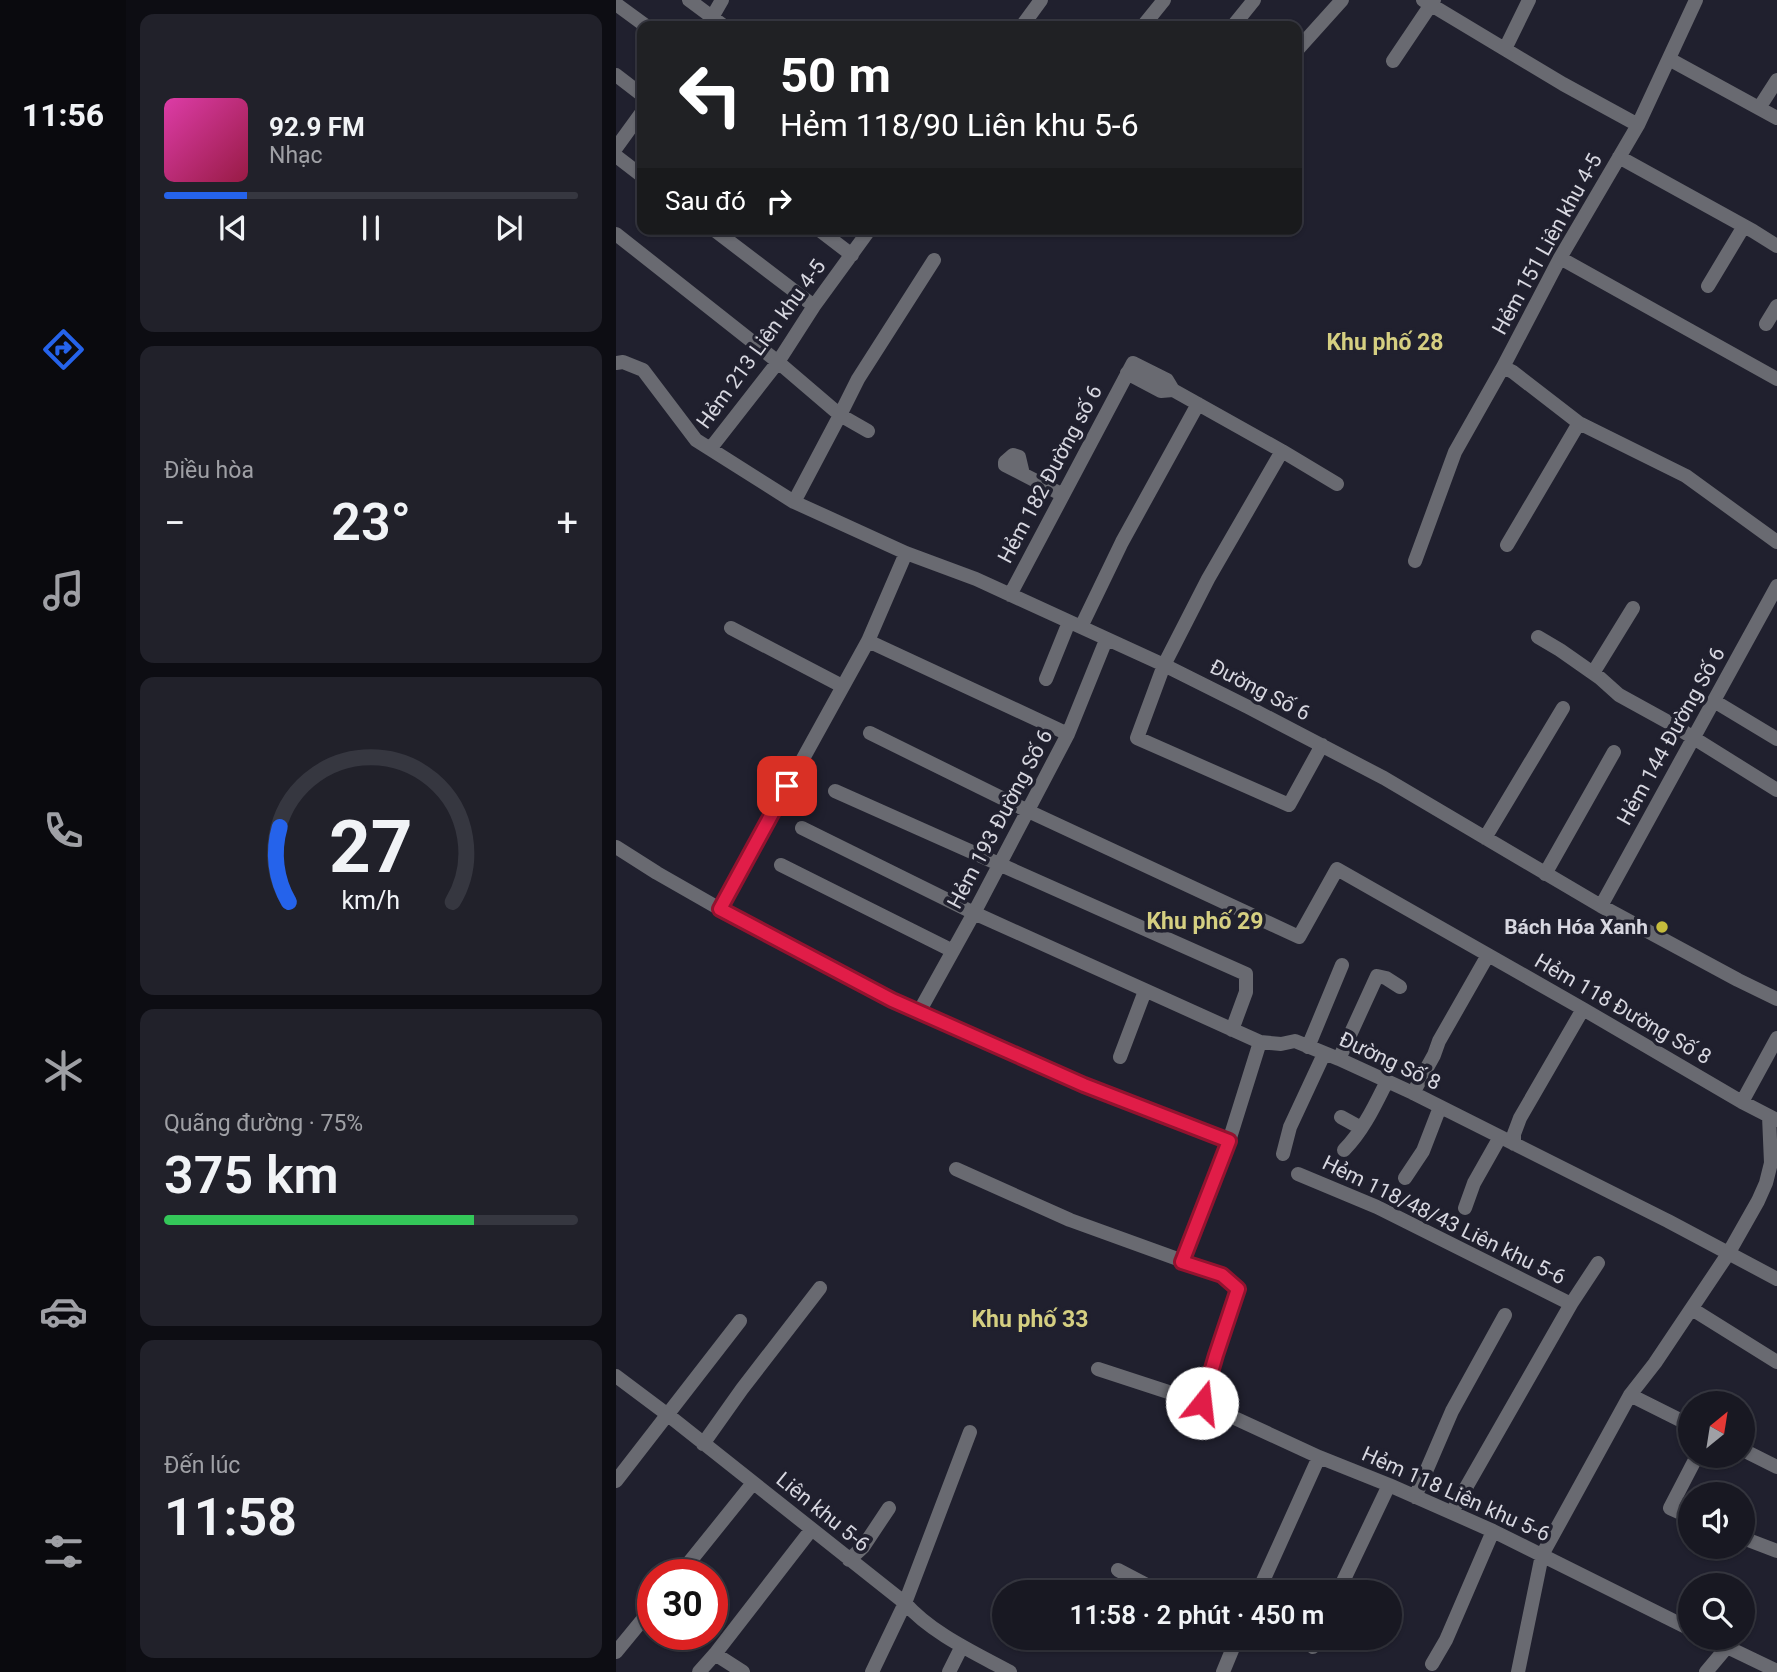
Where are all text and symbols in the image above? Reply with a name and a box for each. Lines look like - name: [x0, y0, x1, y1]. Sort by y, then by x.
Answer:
- text: 50 m: [780, 47, 891, 104]
- icon: left: [665, 49, 756, 140]
- text: 11:56: [22, 96, 104, 134]
- text: Hẻm 118/90 Liên khu 5-6: [780, 106, 1139, 144]
- text: 92.9 FM: [269, 112, 365, 142]
- text: Nhạc: [269, 142, 323, 169]
- street label: Hẻm 151 Liên khu 4-5: [1487, 149, 1607, 339]
- icon: right: [760, 182, 798, 220]
- text: Sau đó: [665, 186, 746, 216]
- icon: previous: [214, 209, 252, 247]
- icon: pause: [352, 209, 390, 247]
- icon: next: [490, 209, 528, 247]
- street label: Hẻm 213 Liên khu 4-5: [692, 255, 830, 433]
- icon: directions: [39, 325, 88, 374]
- district label: Khu phố 28: [1326, 329, 1444, 356]
- street label: Hẻm 182 Đường số 6: [993, 381, 1107, 567]
- text: Điều hòa: [164, 457, 254, 484]
- text: 23°: [331, 492, 411, 553]
- text: −: [164, 501, 186, 545]
- text: +: [556, 501, 578, 545]
- icon: music: [39, 566, 88, 615]
- street label: Hẻm 144 Đường Số 6: [1612, 643, 1730, 829]
- street label: Đường Số 6: [1206, 655, 1314, 725]
- street label: Hẻm 193 Đường Số 6: [943, 725, 1057, 913]
- pin: [757, 756, 817, 816]
- icon: arrive: [768, 767, 806, 805]
- text: 27: [329, 804, 413, 890]
- icon: phone: [39, 806, 88, 855]
- text: km/h: [342, 886, 400, 915]
- district label: Khu phố 29: [1146, 908, 1264, 935]
- place label: Bách Hóa Xanh: [1504, 915, 1648, 939]
- marker: Bách Hóa Xanh: [1654, 919, 1670, 935]
- street label: Hẻm 118 Đường Số 8: [1531, 949, 1715, 1069]
- street label: Đường Số 8: [1335, 1027, 1445, 1095]
- icon: climate: [39, 1046, 88, 1095]
- text: Quãng đường · 75%: [164, 1110, 363, 1137]
- text: 375 km: [164, 1145, 339, 1206]
- street label: Hẻm 118/48/43 Liên khu 5-6: [1318, 1151, 1570, 1289]
- icon: car: [39, 1287, 88, 1336]
- district label: Khu phố 33: [971, 1306, 1089, 1333]
- position arrow: [1165, 1366, 1239, 1440]
- north arrow: [1678, 1391, 1755, 1468]
- map controls: [1678, 1391, 1755, 1650]
- street label: Hẻm 118 Liên khu 5-6: [1358, 1442, 1554, 1546]
- text: Đến lúc: [164, 1452, 240, 1479]
- street label: Liên khu 5-6: [772, 1467, 874, 1557]
- button: sound: [1678, 1482, 1755, 1559]
- text: 11:58: [164, 1487, 297, 1548]
- icon: filters: [39, 1527, 88, 1576]
- speed limit sign: 30: [637, 1559, 728, 1650]
- button: search: [1678, 1573, 1755, 1650]
- text: 11:58 · 2 phút · 450 m: [1070, 1600, 1324, 1630]

